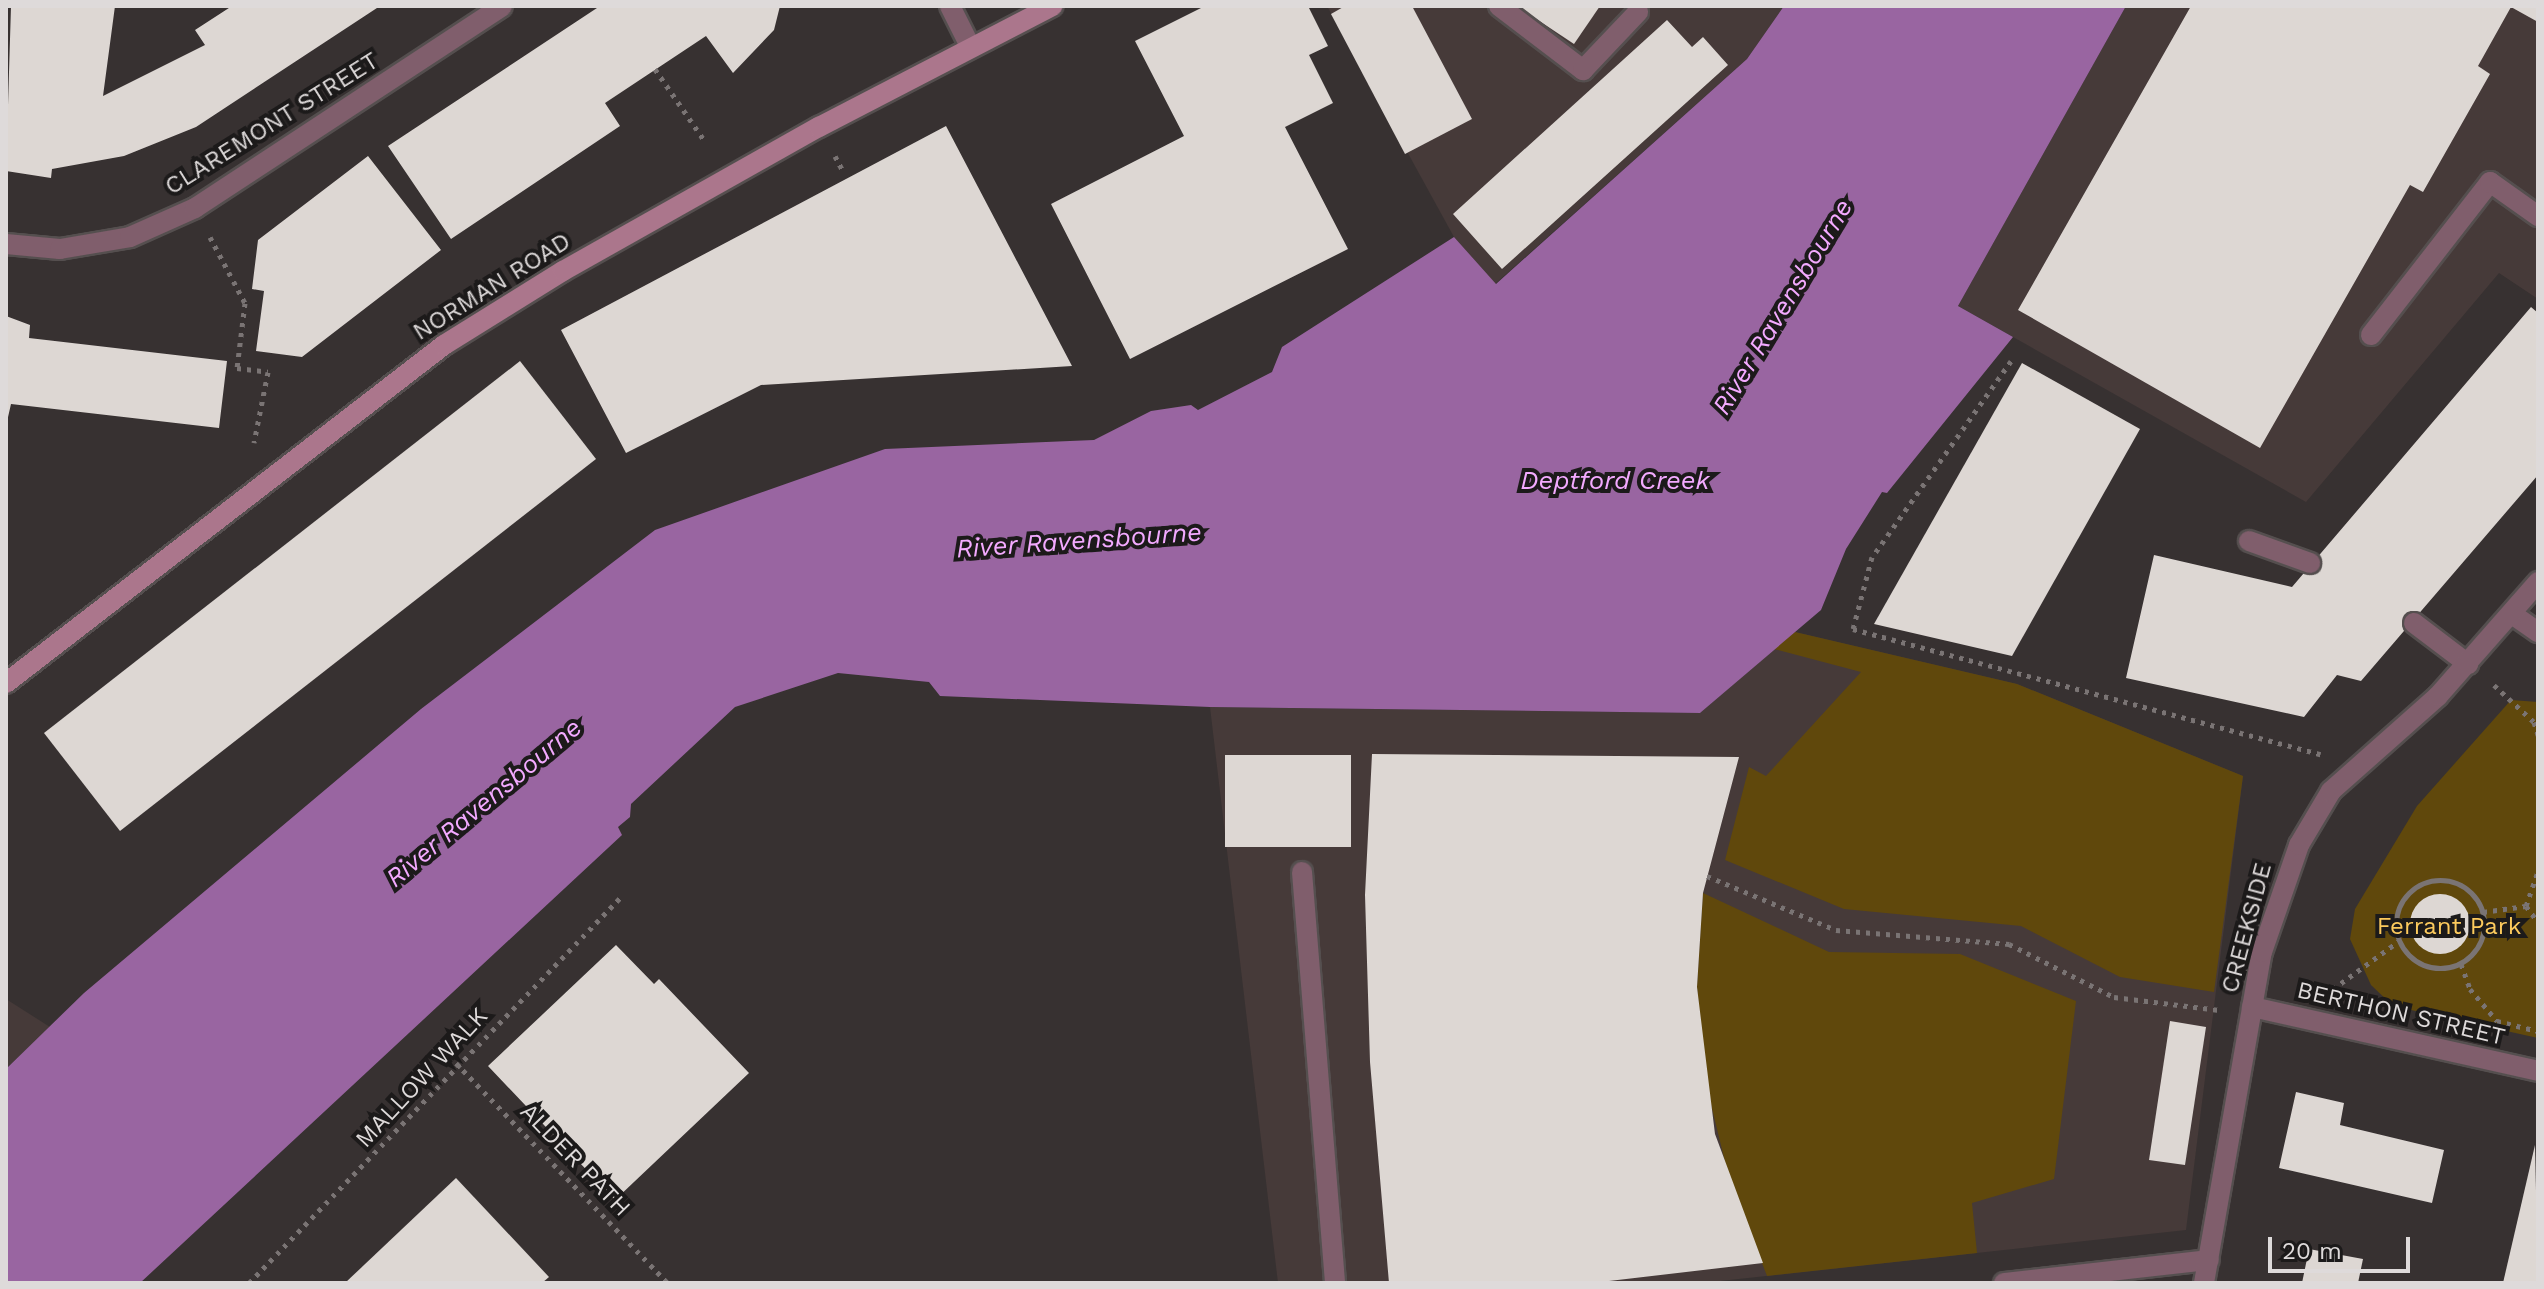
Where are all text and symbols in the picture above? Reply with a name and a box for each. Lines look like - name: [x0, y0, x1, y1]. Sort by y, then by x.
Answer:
- street label: CLAREMONT STREET: [160, 46, 384, 202]
- water label: River Ravensbourne: [1706, 193, 1860, 421]
- street label: NORMAN ROAD: [408, 227, 576, 347]
- water label: Deptford Creek: [1520, 465, 1710, 497]
- water label: River Ravensbourne: [955, 517, 1203, 565]
- water label: River Ravensbourne: [380, 712, 588, 894]
- street label: CREEKSIDE: [2216, 860, 2278, 996]
- park label: Ferrant Park: [2377, 913, 2521, 941]
- street label: BERTHON STREET: [2294, 976, 2508, 1052]
- street label: MALLOW WALK: [350, 1002, 494, 1154]
- street label: ALDER PATH: [514, 1097, 636, 1223]
- scale bar: [2272, 1221, 2414, 1271]
- text: 20 m: [2282, 1237, 2342, 1265]

